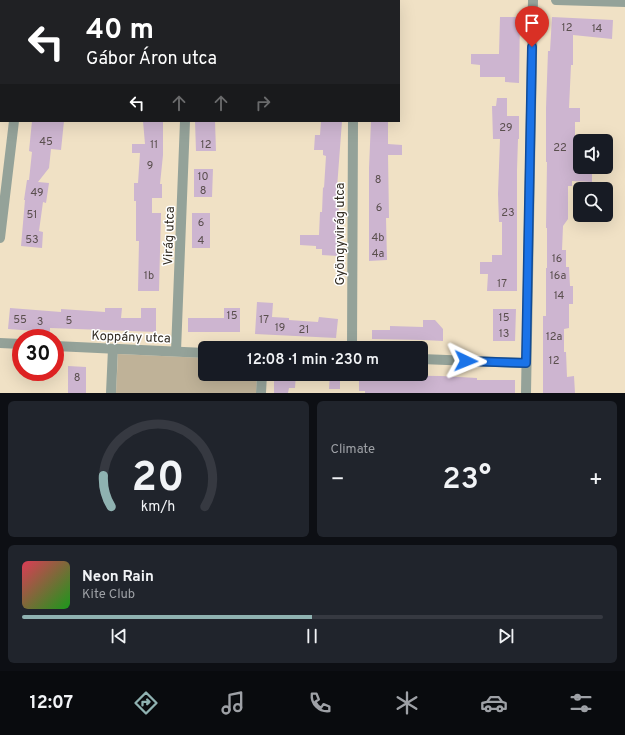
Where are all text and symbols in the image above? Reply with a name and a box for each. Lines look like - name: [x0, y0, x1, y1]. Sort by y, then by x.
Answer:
- pin: [515, 6, 549, 47]
- icon: arrive: [521, 12, 543, 34]
- text: 40 m: [86, 13, 154, 49]
- icon: left: [20, 16, 72, 68]
- house number: 12: [562, 21, 572, 35]
- house number: 14: [592, 22, 603, 36]
- text: Gábor Áron utca: [86, 48, 217, 71]
- icon: left: [126, 92, 148, 114]
- icon: ahead: [168, 92, 190, 114]
- icon: ahead: [210, 92, 232, 114]
- icon: right: [252, 92, 274, 114]
- house number: 29: [499, 121, 513, 135]
- map controls: [573, 134, 613, 222]
- button: sound: [573, 134, 613, 174]
- house number: 45: [39, 135, 53, 149]
- house number: 11: [150, 138, 158, 152]
- house number: 12: [201, 138, 211, 152]
- house number: 22: [553, 141, 567, 155]
- house number: 9: [147, 159, 153, 173]
- house number: 10: [197, 170, 209, 184]
- house number: 8: [375, 173, 381, 187]
- button: search: [573, 182, 613, 222]
- street label: Gyöngyvirág utca: [333, 183, 349, 285]
- house number: 8: [200, 184, 206, 198]
- house number: 49: [30, 186, 44, 200]
- house number: 6: [376, 201, 382, 215]
- street label: Virág utca: [161, 206, 179, 266]
- house number: 23: [501, 206, 515, 220]
- house number: 51: [27, 208, 37, 222]
- house number: 6: [198, 216, 204, 230]
- house number: 4b: [371, 231, 385, 245]
- house number: 53: [25, 233, 39, 247]
- house number: 4: [198, 234, 205, 248]
- house number: 4a: [372, 247, 385, 261]
- house number: 16: [552, 252, 562, 266]
- house number: 1b: [144, 269, 154, 283]
- house number: 16a: [550, 269, 566, 283]
- house number: 17: [497, 277, 507, 291]
- house number: 14: [554, 289, 565, 303]
- house number: 15: [227, 309, 238, 323]
- house number: 15: [499, 311, 510, 325]
- house number: 55: [13, 313, 27, 327]
- house number: 17: [259, 313, 269, 327]
- house number: 5: [66, 314, 73, 328]
- house number: 3: [37, 315, 43, 329]
- house number: 19: [275, 321, 285, 335]
- house number: 21: [299, 323, 309, 337]
- house number: 13: [499, 327, 509, 341]
- speed limit sign: 30: [12, 329, 64, 381]
- street label: Koppány utca: [91, 329, 171, 347]
- house number: 12a: [546, 330, 563, 344]
- position arrow: [445, 340, 487, 382]
- text: 12:08 · 1 min · 230 m: [247, 351, 379, 370]
- house number: 12: [549, 354, 559, 368]
- house number: 8: [74, 371, 80, 385]
- text: Climate: [331, 442, 375, 458]
- text: 20: [132, 453, 185, 506]
- text: 23°: [442, 462, 491, 499]
- text: −: [331, 467, 345, 494]
- text: +: [589, 467, 603, 494]
- text: km/h: [141, 498, 176, 516]
- text: Neon Rain: [82, 568, 154, 587]
- text: Kite Club: [82, 587, 135, 603]
- icon: previous: [108, 625, 130, 647]
- icon: pause: [301, 625, 323, 647]
- icon: next: [495, 625, 517, 647]
- icon: directions: [132, 689, 160, 717]
- icon: music: [219, 689, 247, 717]
- icon: phone: [306, 689, 334, 717]
- icon: climate: [393, 689, 421, 717]
- icon: car: [480, 689, 508, 717]
- icon: filters: [567, 689, 595, 717]
- text: 12:07: [30, 692, 73, 715]

